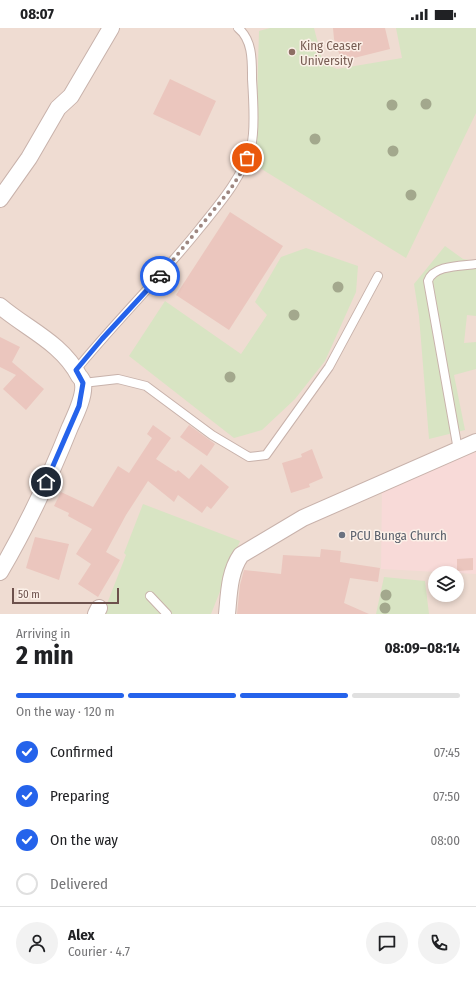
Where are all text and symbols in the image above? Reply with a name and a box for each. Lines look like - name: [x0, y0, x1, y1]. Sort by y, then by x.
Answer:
- text: 08:07: [20, 5, 54, 23]
- place label: King Ceaser University: [300, 38, 362, 68]
- marker: King Ceaser University: [287, 47, 297, 57]
- pin: [230, 141, 264, 175]
- icon: bag: [236, 147, 258, 169]
- courier: [140, 256, 180, 296]
- icon: car: [149, 265, 171, 287]
- pin: [29, 465, 63, 499]
- icon: home: [35, 471, 57, 493]
- place label: PCU Bunga Church: [350, 528, 447, 543]
- marker: PCU Bunga Church: [337, 530, 347, 540]
- map controls: [428, 566, 464, 602]
- button: layers: [428, 566, 464, 602]
- scale bar: [12, 586, 119, 605]
- text: 50 m: [18, 588, 40, 601]
- text: Arriving in: [16, 626, 70, 641]
- text: 08:09–08:14: [384, 639, 460, 657]
- text: 2 min: [16, 640, 74, 671]
- text: On the way · 120 m: [16, 704, 114, 719]
- icon: check: [16, 741, 38, 763]
- text: Confirmed: [50, 743, 113, 761]
- text: 07:45: [433, 745, 460, 760]
- icon: check: [16, 785, 38, 807]
- text: Preparing: [50, 787, 109, 805]
- text: 07:50: [433, 789, 460, 804]
- icon: check: [16, 829, 38, 851]
- text: On the way: [50, 831, 118, 849]
- text: 08:00: [430, 833, 460, 848]
- text: Delivered: [50, 875, 108, 893]
- button: person: [16, 922, 58, 964]
- button: chat: [366, 922, 408, 964]
- button: phone: [418, 922, 460, 964]
- text: Alex: [68, 926, 95, 944]
- text: Courier · 4.7: [68, 944, 130, 959]

